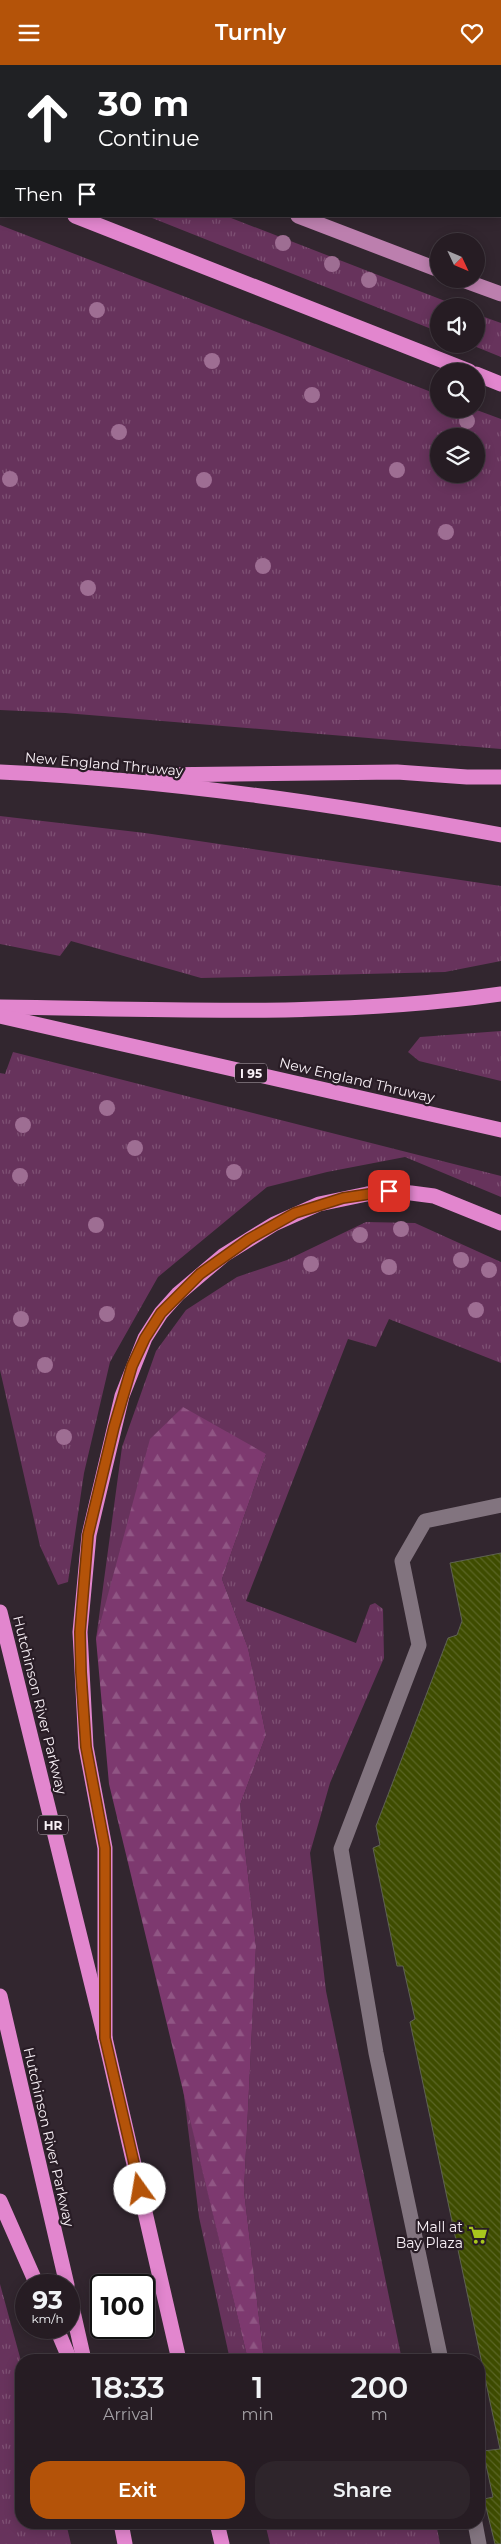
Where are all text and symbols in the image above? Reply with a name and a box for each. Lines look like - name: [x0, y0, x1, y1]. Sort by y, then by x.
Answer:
- icon: menu: [15, 19, 43, 47]
- text: Turnly: [215, 19, 286, 46]
- icon: heart: [458, 19, 486, 47]
- text: 30 m: [98, 82, 189, 125]
- icon: ahead: [15, 85, 80, 150]
- text: Continue: [98, 125, 200, 152]
- icon: arrive: [73, 180, 101, 208]
- text: Then: [15, 183, 63, 206]
- north arrow: [430, 233, 485, 287]
- map controls: [430, 233, 485, 483]
- button: sound: [430, 298, 485, 353]
- button: search: [430, 363, 485, 418]
- button: layers: [430, 428, 485, 483]
- street label: New England Thruway: [24, 748, 184, 780]
- street label: New England Thruway: [278, 1053, 437, 1107]
- road number: I 95: [235, 1063, 267, 1083]
- pin: [368, 1170, 410, 1212]
- icon: arrive: [375, 1177, 403, 1205]
- street label: Hutchinson River Parkway: [9, 1614, 71, 1797]
- road number: HR: [38, 1815, 68, 1835]
- street label: Hutchinson River Parkway: [20, 2046, 79, 2229]
- position arrow: [113, 2162, 165, 2214]
- place label: Mall at Bay Plaza: [396, 2218, 463, 2252]
- supermarket icon: Mall at Bay Plaza: [467, 2224, 489, 2246]
- speed limit sign: 100: [90, 2274, 155, 2339]
- text: 93: [32, 2285, 63, 2315]
- text: km/h: [31, 2311, 64, 2326]
- text: 18:33: [92, 2369, 165, 2406]
- text: 1: [252, 2369, 263, 2406]
- text: 200: [350, 2369, 408, 2406]
- text: Arrival: [103, 2405, 154, 2424]
- text: min: [242, 2405, 274, 2424]
- text: m: [371, 2405, 388, 2424]
- button: Exit: [30, 2461, 245, 2519]
- button: Share: [255, 2461, 470, 2519]

